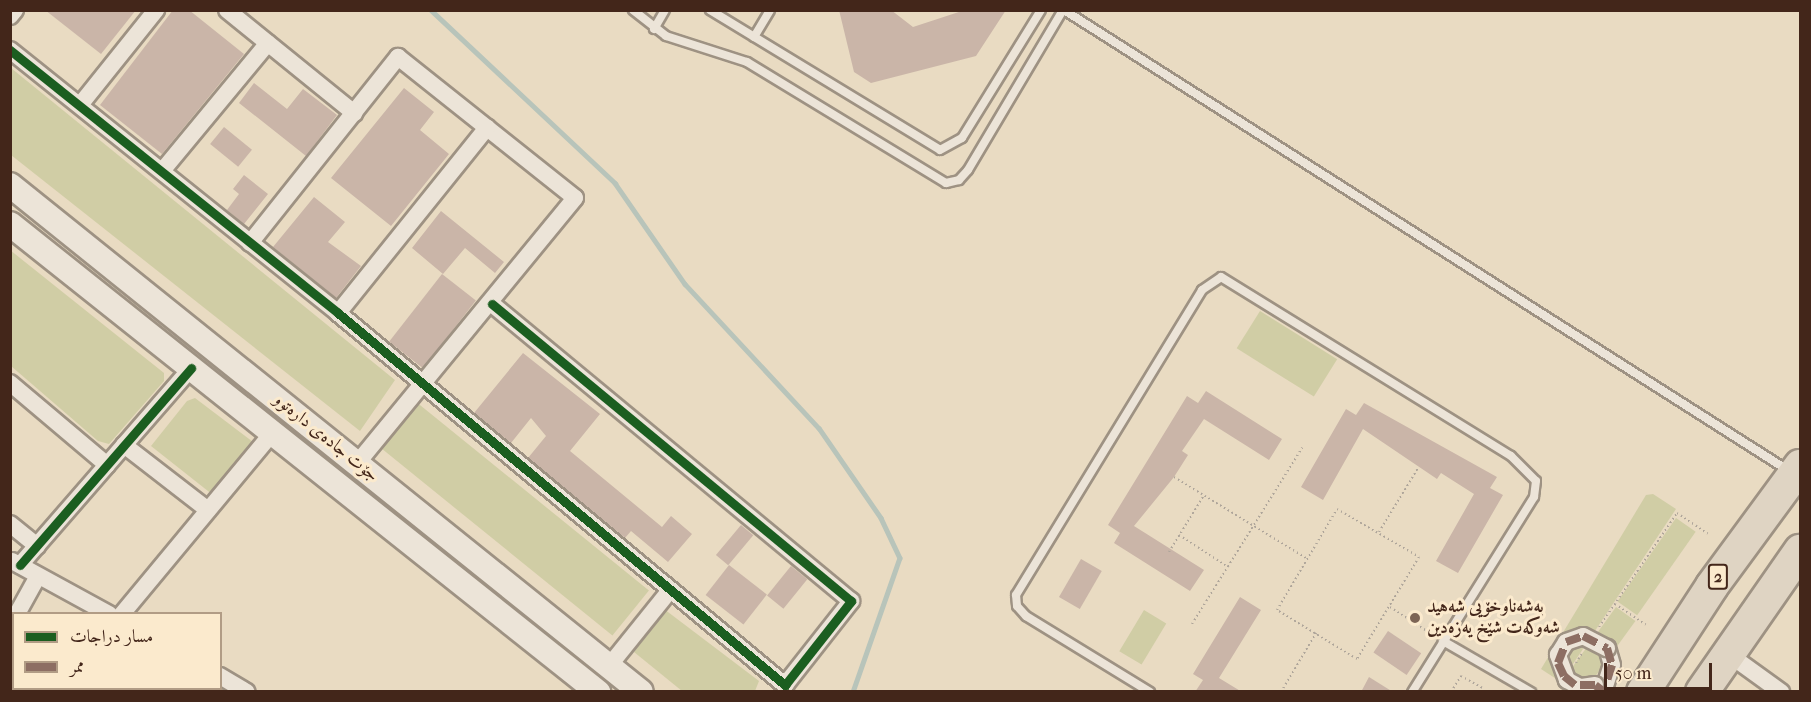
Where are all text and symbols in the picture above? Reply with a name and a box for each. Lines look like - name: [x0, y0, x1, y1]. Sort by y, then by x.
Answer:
- street label: جۆت جادەی دارەتوو: [269, 389, 383, 487]
- road number: 2: [1708, 564, 1728, 590]
- place label: بەشەناوخۆیی شەهید شەوکەت شێخ یەزەدین: [1427, 597, 1560, 640]
- marker: بەشەناوخۆیی شەهید شەوکەت شێخ یەزەدین: [1408, 611, 1422, 625]
- legend: [12, 612, 222, 690]
- text: مسار دراجات: [70, 626, 153, 647]
- scale bar: [1607, 651, 1715, 689]
- text: ممر: [70, 656, 84, 677]
- text: 50 m: [1615, 663, 1651, 684]

